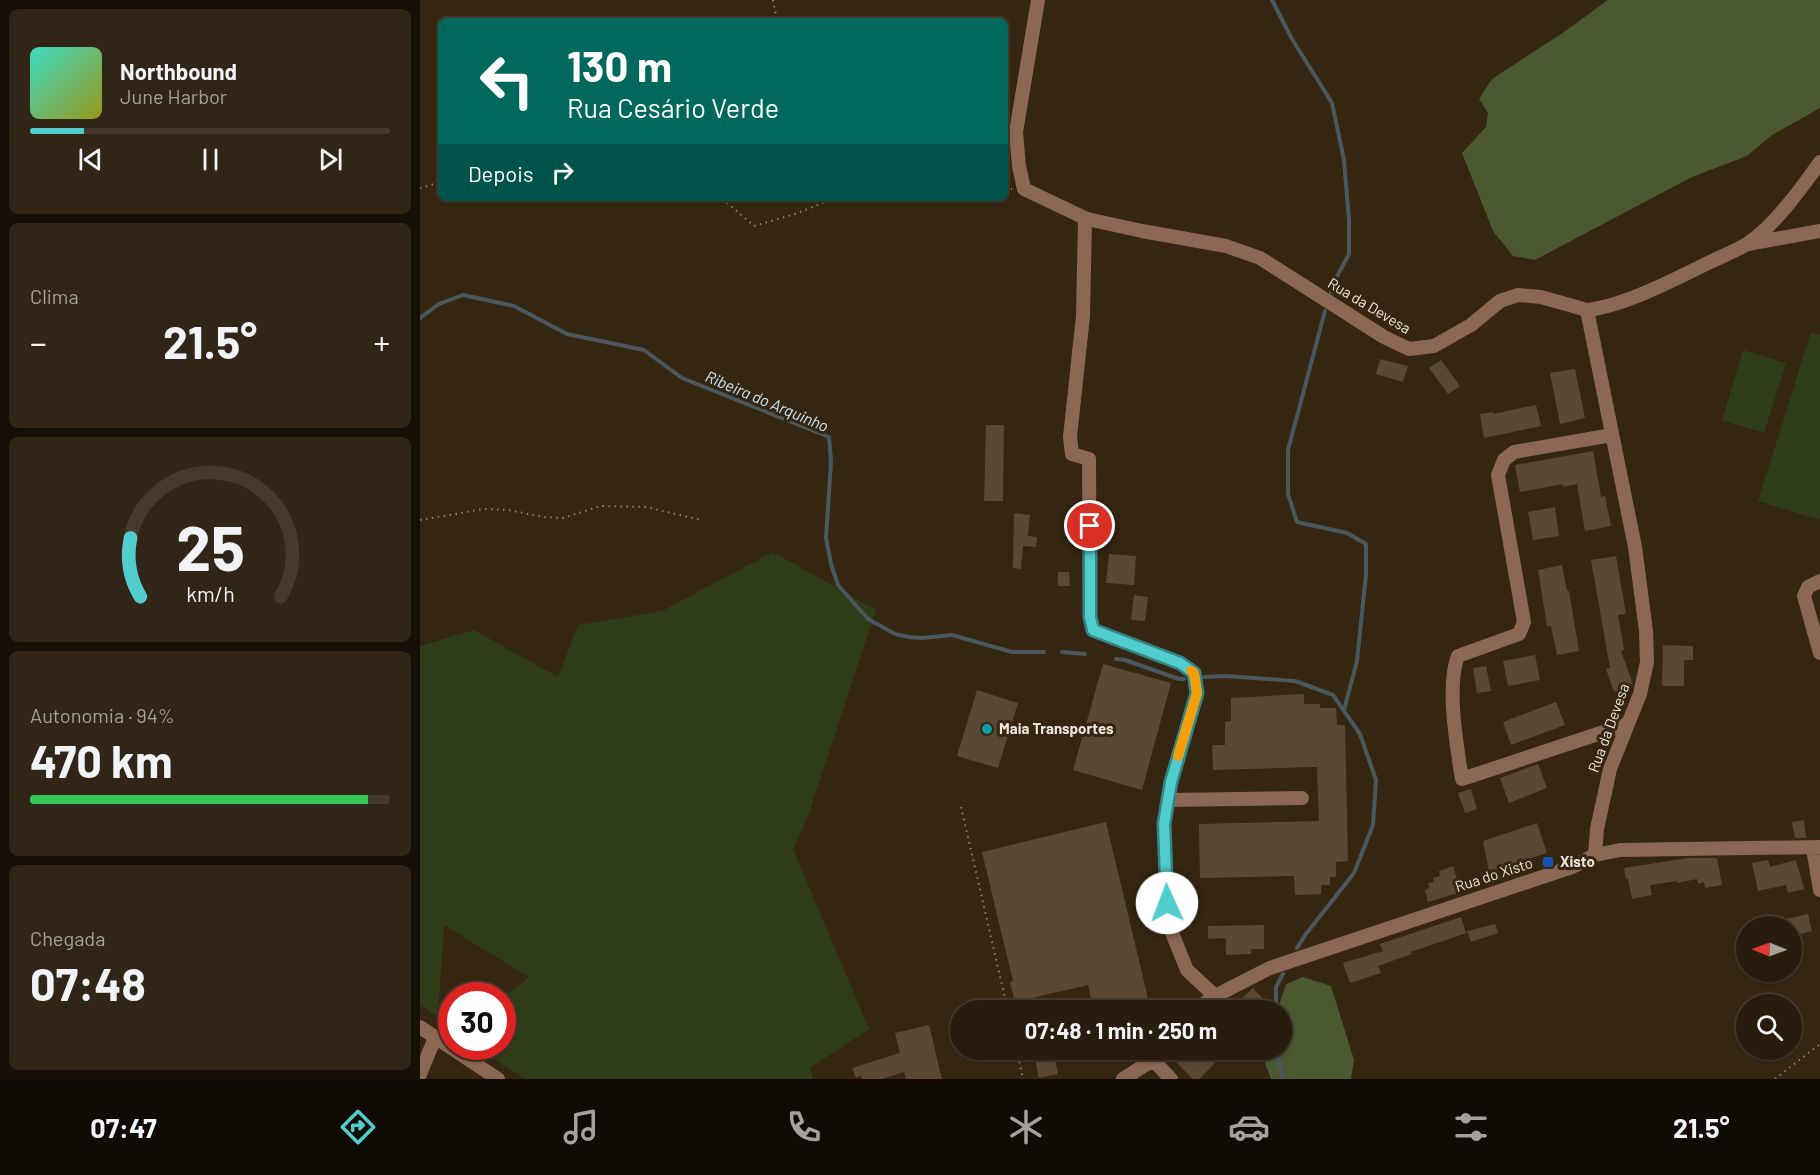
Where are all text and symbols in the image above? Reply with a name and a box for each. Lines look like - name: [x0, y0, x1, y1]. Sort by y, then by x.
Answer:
- text: 130 m: [567, 40, 672, 90]
- icon: left: [468, 42, 546, 120]
- text: Northbound: [120, 58, 237, 84]
- text: June Harbor: [120, 84, 227, 108]
- text: Rua Cesário Verde: [567, 91, 779, 123]
- icon: previous: [74, 143, 107, 176]
- icon: pause: [194, 143, 227, 176]
- icon: next: [314, 143, 347, 176]
- icon: right: [546, 156, 579, 189]
- text: Depois: [468, 160, 534, 186]
- street label: Rua da Devesa: [1325, 273, 1414, 337]
- text: Clima: [30, 284, 79, 308]
- text: 21.5°: [163, 314, 257, 368]
- text: −: [30, 322, 47, 362]
- text: +: [374, 322, 390, 362]
- water label: Ribeira do Arquinho: [703, 366, 832, 435]
- pin: [1064, 500, 1115, 551]
- text: 25: [176, 509, 244, 583]
- icon: arrive: [1073, 509, 1106, 542]
- text: km/h: [186, 581, 234, 606]
- street label: Rua da Devesa: [1584, 681, 1632, 775]
- text: Autonomia · 94%: [30, 703, 175, 727]
- place label: Maia Transportes: [999, 719, 1114, 737]
- marker: Maia Transportes: [980, 722, 994, 736]
- text: 470 km: [30, 733, 173, 787]
- place label: Xisto: [1560, 852, 1595, 870]
- street label: Rua do Xisto: [1453, 853, 1535, 895]
- marker: Xisto: [1541, 855, 1555, 869]
- position arrow: [1135, 871, 1199, 935]
- north arrow: [1736, 916, 1802, 982]
- map controls: [1736, 916, 1802, 1060]
- text: Chegada: [30, 926, 106, 950]
- text: 07:48: [30, 956, 146, 1010]
- speed limit sign: 30: [438, 982, 516, 1060]
- button: search: [1736, 994, 1802, 1060]
- text: 07:48 · 1 min · 250 m: [1025, 1017, 1217, 1043]
- icon: directions: [337, 1106, 379, 1148]
- icon: music: [560, 1106, 602, 1148]
- icon: phone: [783, 1106, 825, 1148]
- icon: climate: [1005, 1106, 1047, 1148]
- icon: car: [1228, 1106, 1270, 1148]
- icon: filters: [1450, 1106, 1492, 1148]
- text: 07:47: [90, 1111, 157, 1143]
- text: 21.5°: [1673, 1111, 1730, 1143]

